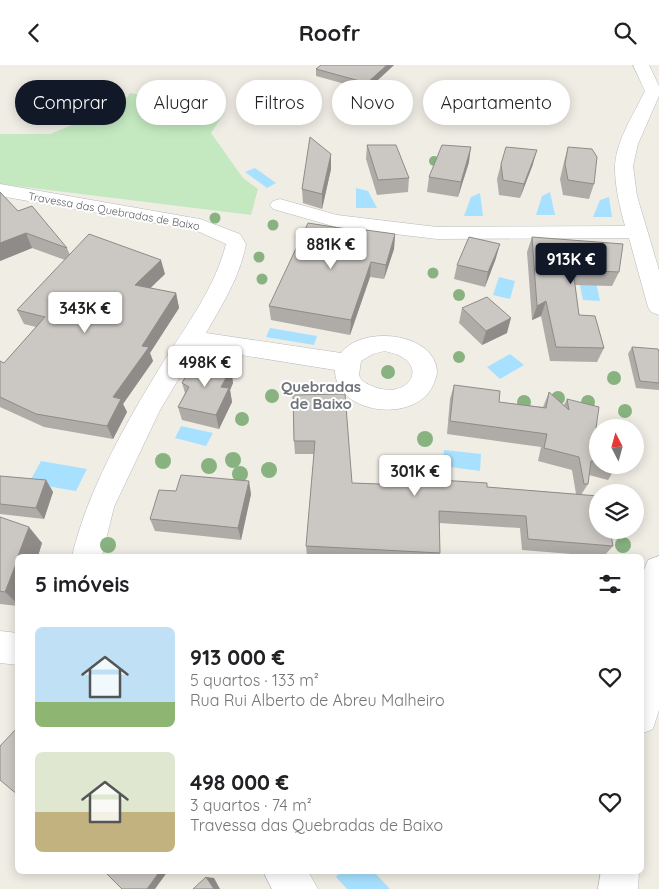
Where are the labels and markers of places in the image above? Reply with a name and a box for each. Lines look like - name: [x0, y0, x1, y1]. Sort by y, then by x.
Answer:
- pin: 881K €: [290, 227, 372, 270]
- pin: 913K €: [530, 243, 612, 285]
- pin: 343K €: [44, 291, 126, 334]
- pin: 498K €: [164, 345, 246, 388]
- pin: 301K €: [374, 455, 456, 497]

